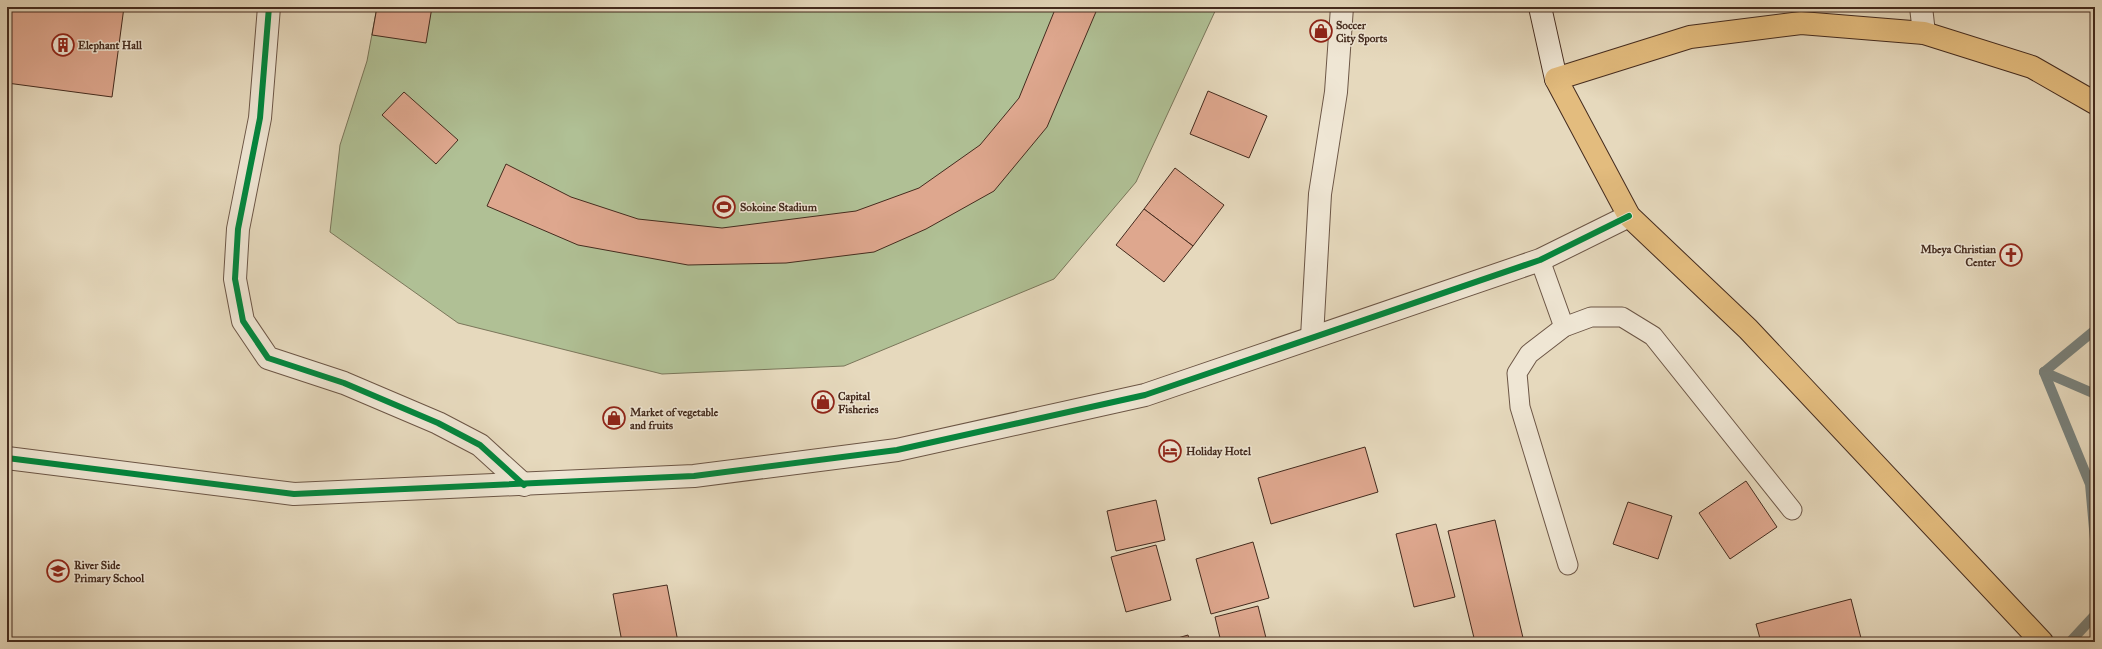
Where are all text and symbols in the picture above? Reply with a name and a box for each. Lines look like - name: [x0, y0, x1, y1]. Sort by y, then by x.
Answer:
- shop icon: Soccer City Sports: [1308, 18, 1334, 44]
- place label: Soccer City Sports: [1336, 19, 1387, 46]
- building icon: Elephant Hall: [50, 32, 76, 58]
- place label: Elephant Hall: [78, 39, 143, 53]
- sports icon: Sokoine Stadium: [711, 194, 737, 220]
- place label: Sokoine Stadium: [740, 201, 818, 214]
- church icon: Mbeya Christian Center: [1998, 242, 2024, 268]
- place label: Mbeya Christian Center: [1920, 243, 1997, 269]
- shop icon: Capital Fisheries: [810, 389, 836, 415]
- place label: Capital Fisheries: [838, 390, 879, 416]
- shop icon: Market of vegetable and fruits: [601, 405, 627, 431]
- place label: Market of vegetable and fruits: [630, 406, 719, 432]
- hotel icon: Holiday Hotel: [1157, 438, 1183, 464]
- place label: Holiday Hotel: [1186, 445, 1252, 459]
- school or university icon: River Side Primary School: [45, 558, 71, 584]
- place label: River Side Primary School: [74, 559, 145, 586]

